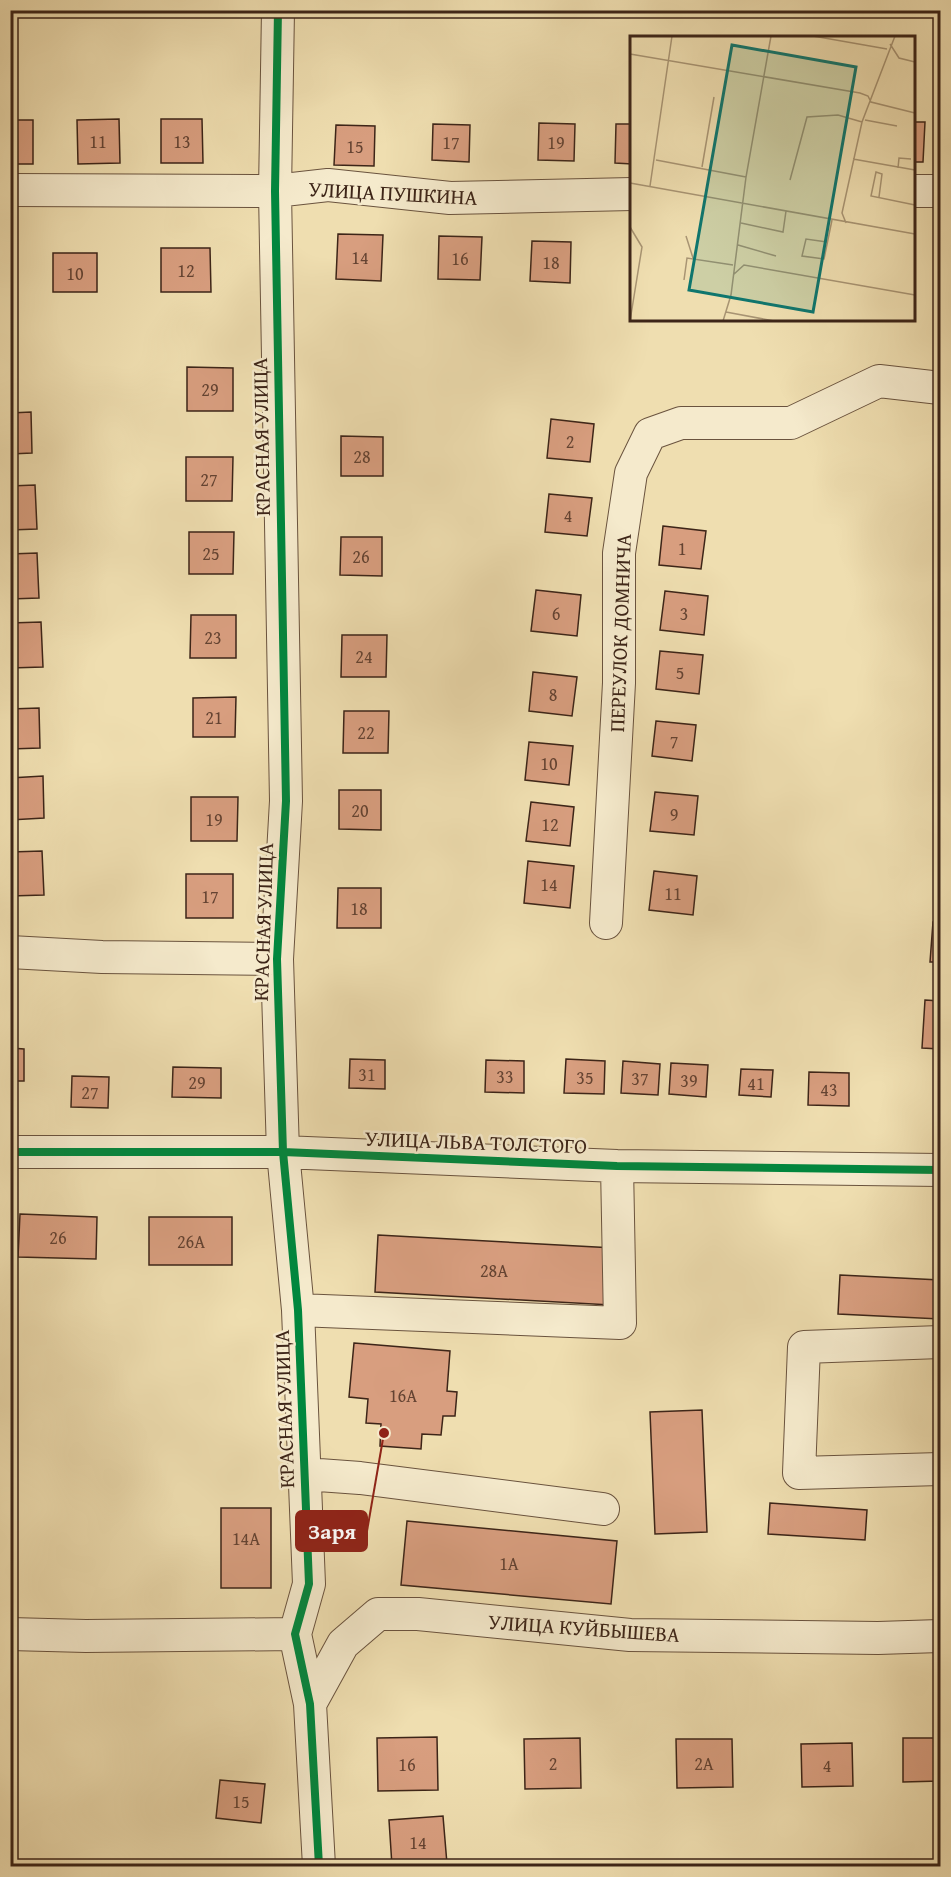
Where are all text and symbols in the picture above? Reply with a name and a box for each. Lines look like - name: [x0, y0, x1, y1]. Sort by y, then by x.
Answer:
- inset map: [630, 36, 915, 321]
- house number: 11: [89, 128, 107, 155]
- house number: 13: [173, 128, 191, 155]
- house number: 17: [442, 129, 460, 156]
- house number: 19: [547, 129, 565, 156]
- house number: 15: [346, 133, 364, 160]
- street label: УЛИЦА ПУШКИНА: [308, 173, 478, 213]
- house number: 14: [351, 244, 369, 271]
- house number: 16: [451, 245, 469, 272]
- house number: 18: [542, 249, 560, 276]
- house number: 12: [177, 257, 195, 284]
- house number: 10: [66, 260, 84, 287]
- street label: КРАСНАЯ УЛИЦА: [244, 357, 278, 517]
- house number: 29: [201, 376, 219, 403]
- house number: 2: [566, 428, 574, 455]
- house number: 28: [353, 443, 371, 470]
- house number: 27: [200, 466, 218, 493]
- house number: 4: [564, 502, 572, 529]
- street label: ПЕРЕУЛОК ДОМНИЧА: [601, 533, 639, 733]
- house number: 1: [678, 535, 686, 562]
- house number: 25: [202, 540, 220, 567]
- house number: 26: [352, 543, 370, 570]
- house number: 6: [552, 600, 560, 627]
- house number: 3: [680, 600, 688, 627]
- house number: 23: [204, 624, 222, 651]
- house number: 24: [355, 643, 373, 670]
- house number: 5: [676, 659, 684, 686]
- house number: 8: [549, 681, 557, 708]
- house number: 21: [205, 704, 223, 731]
- house number: 22: [357, 719, 375, 746]
- house number: 7: [670, 728, 678, 755]
- house number: 10: [540, 750, 558, 777]
- house number: 20: [351, 797, 369, 824]
- house number: 9: [670, 801, 678, 828]
- house number: 19: [205, 806, 223, 833]
- house number: 12: [541, 811, 559, 838]
- street label: КРАСНАЯ УЛИЦА: [245, 842, 281, 1002]
- house number: 14: [540, 871, 558, 898]
- house number: 11: [664, 880, 682, 907]
- house number: 17: [201, 883, 219, 910]
- house number: 18: [350, 895, 368, 922]
- house number: 31: [358, 1061, 376, 1088]
- house number: 33: [496, 1063, 514, 1090]
- house number: 35: [576, 1064, 594, 1091]
- house number: 37: [631, 1065, 649, 1092]
- house number: 39: [680, 1067, 698, 1094]
- house number: 29: [188, 1069, 206, 1096]
- house number: 41: [747, 1070, 765, 1097]
- house number: 43: [820, 1076, 838, 1103]
- house number: 27: [81, 1079, 99, 1106]
- street label: УЛИЦА ЛЬВА ТОЛСТОГО: [364, 1123, 588, 1161]
- house number: 26: [49, 1224, 67, 1251]
- house number: 26А: [177, 1228, 205, 1255]
- house number: 28А: [480, 1257, 508, 1284]
- street label: КРАСНАЯ УЛИЦА: [266, 1329, 302, 1489]
- house number: 16А: [389, 1382, 417, 1409]
- callout: Заря: [296, 1511, 367, 1551]
- text: Заря: [308, 1515, 356, 1547]
- house number: 14А: [232, 1525, 260, 1552]
- house number: 1А: [499, 1550, 519, 1577]
- street label: УЛИЦА КУЙБЫШЕВА: [487, 1606, 681, 1650]
- house number: 2: [549, 1750, 557, 1777]
- house number: 2А: [694, 1750, 714, 1777]
- house number: 16: [398, 1751, 416, 1778]
- house number: 4: [823, 1752, 831, 1779]
- house number: 15: [232, 1788, 250, 1815]
- house number: 14: [409, 1829, 427, 1856]

